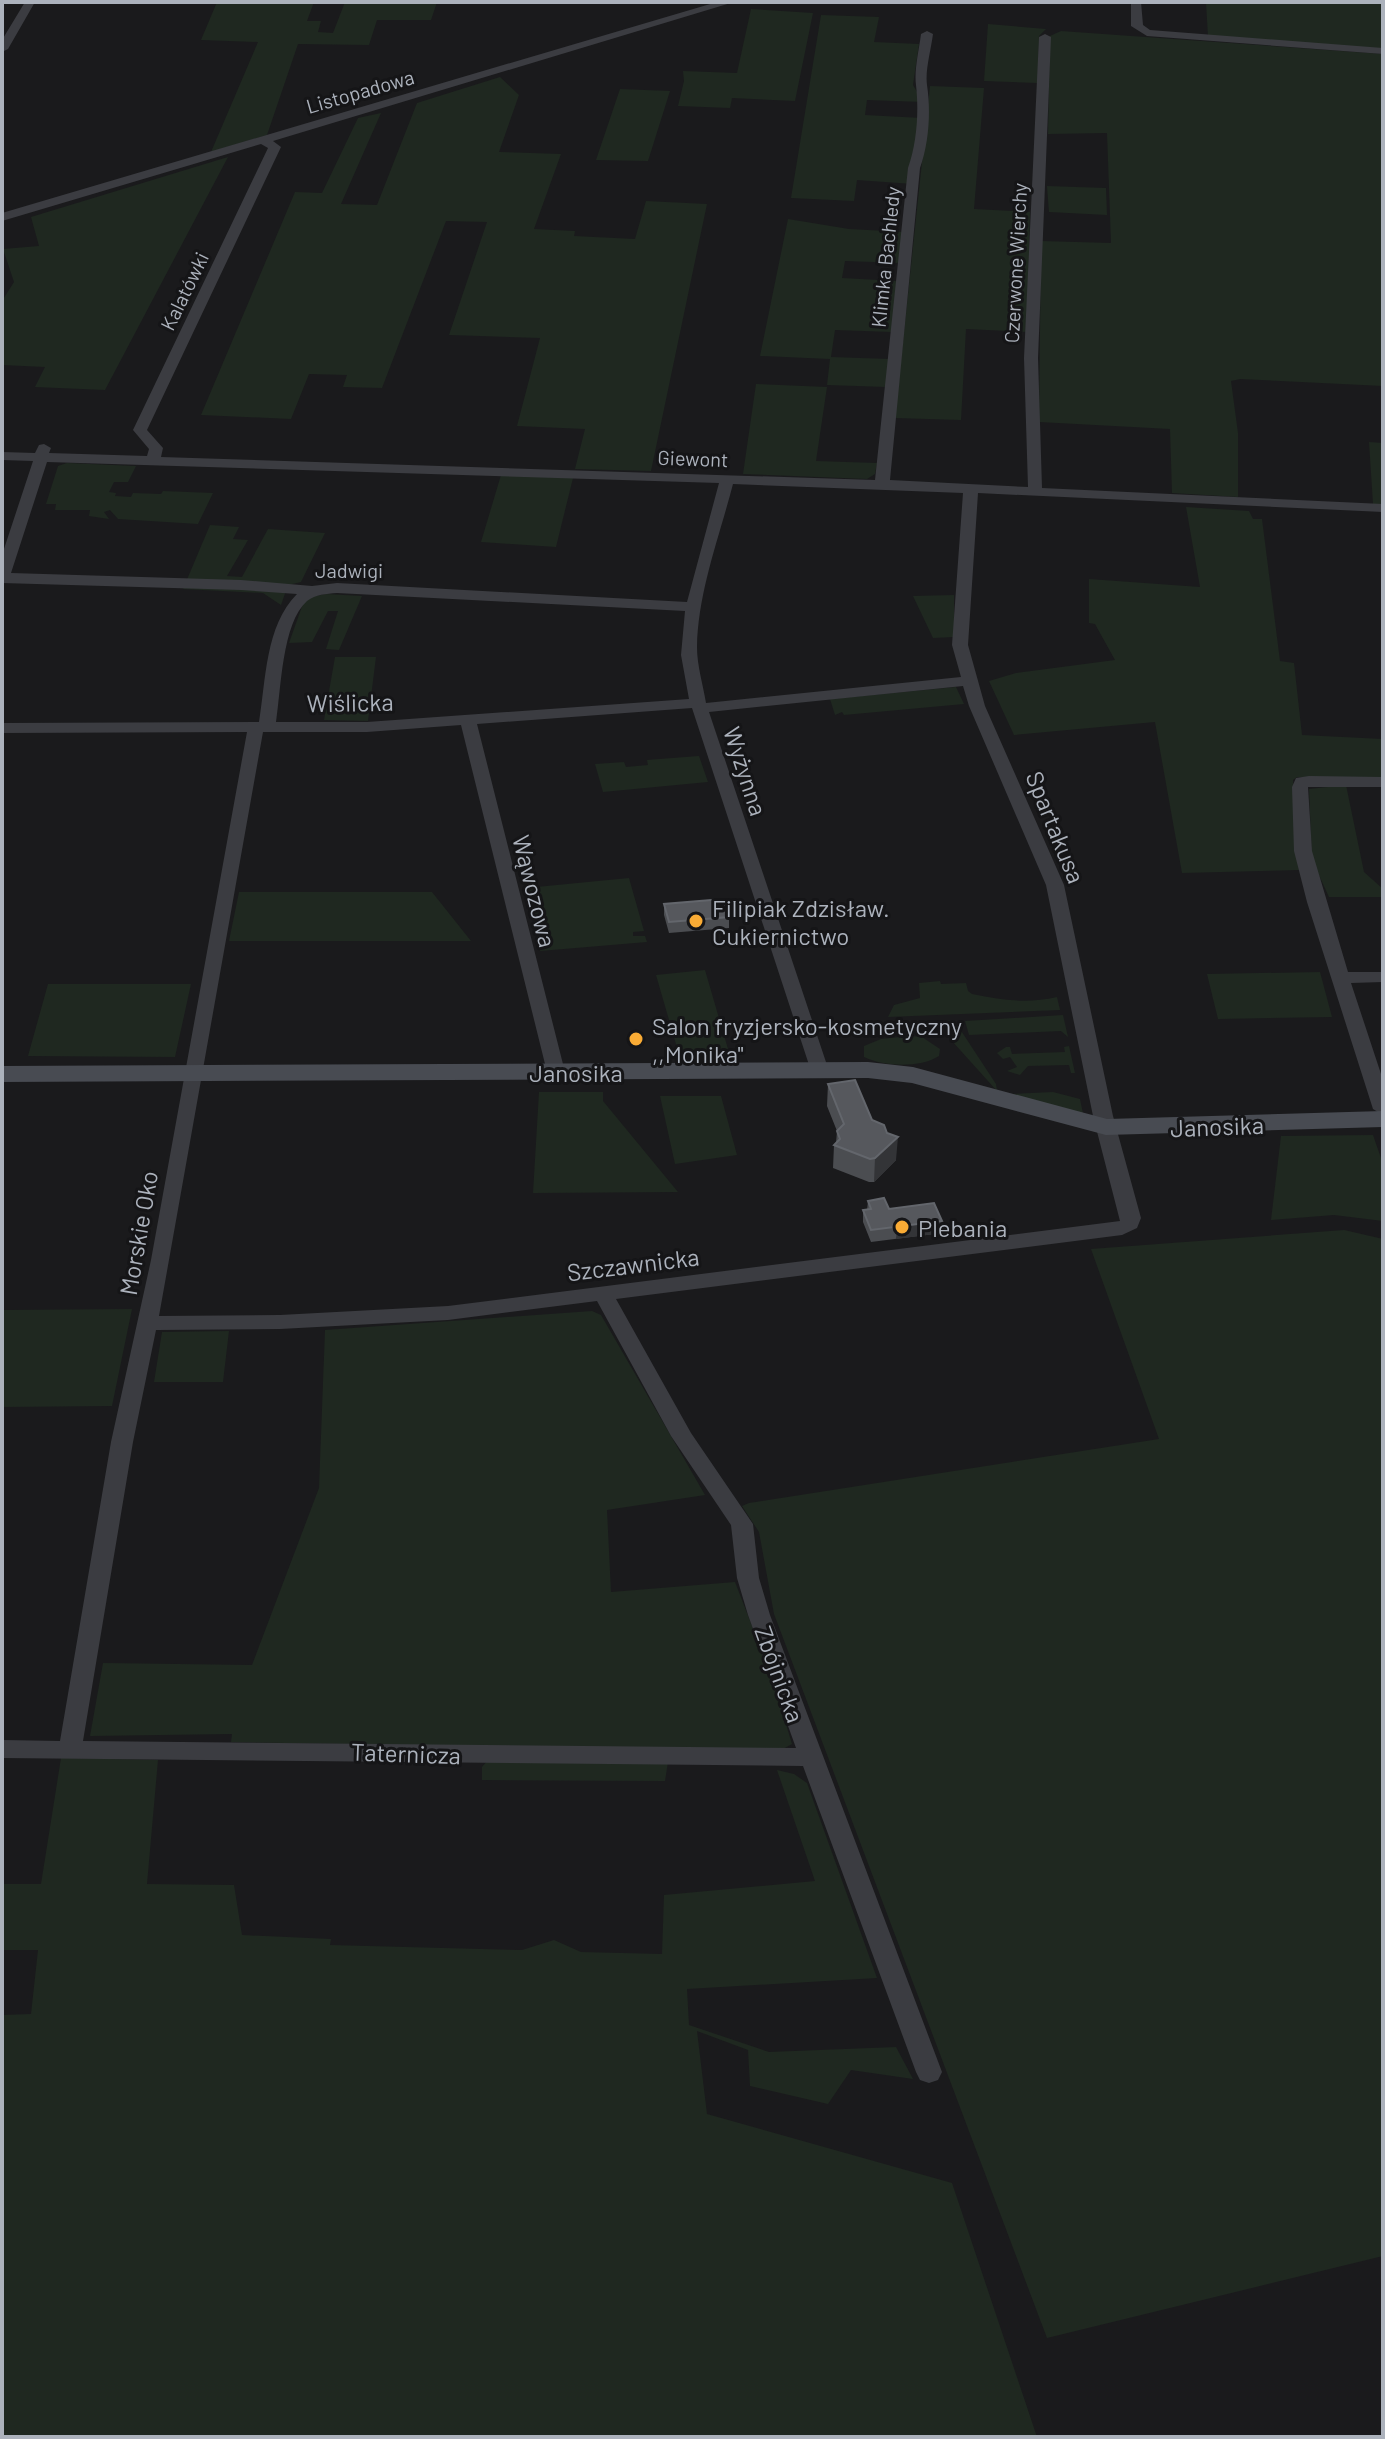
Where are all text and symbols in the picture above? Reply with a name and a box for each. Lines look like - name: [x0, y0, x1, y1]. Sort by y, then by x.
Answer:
- street label: Listopadowa: [303, 64, 417, 118]
- street label: Czerwone Wierchy: [999, 182, 1031, 344]
- street label: Klimka Bachledy: [866, 185, 904, 329]
- street label: Kalatówki: [155, 248, 213, 334]
- street label: Giewont: [657, 445, 729, 471]
- street label: Jadwigi: [315, 558, 383, 582]
- street label: Wiślicka: [306, 687, 394, 717]
- street label: Wyżynna: [718, 723, 774, 819]
- street label: Spartakusa: [1020, 767, 1092, 887]
- street label: Wąwozowa: [507, 832, 563, 950]
- place label: Filipiak Zdzisław. Cukiernictwo: [712, 893, 890, 950]
- marker: Filipiak Zdzisław. Cukiernictwo: [687, 912, 705, 930]
- place label: Salon fryzjersko-kosmetyczny ,,Monika'': [652, 1011, 962, 1068]
- marker: Salon fryzjersko-kosmetyczny ,,Monika'': [627, 1030, 645, 1048]
- street label: Janosika: [529, 1058, 623, 1087]
- street label: Janosika: [1170, 1110, 1264, 1142]
- street label: Morskie Oko: [113, 1169, 163, 1297]
- place label: Plebania: [918, 1213, 1007, 1242]
- marker: Plebania: [893, 1218, 911, 1236]
- street label: Szczawnicka: [565, 1242, 701, 1286]
- street label: Zbójnicka: [749, 1622, 811, 1726]
- street label: Taternicza: [351, 1737, 461, 1769]

